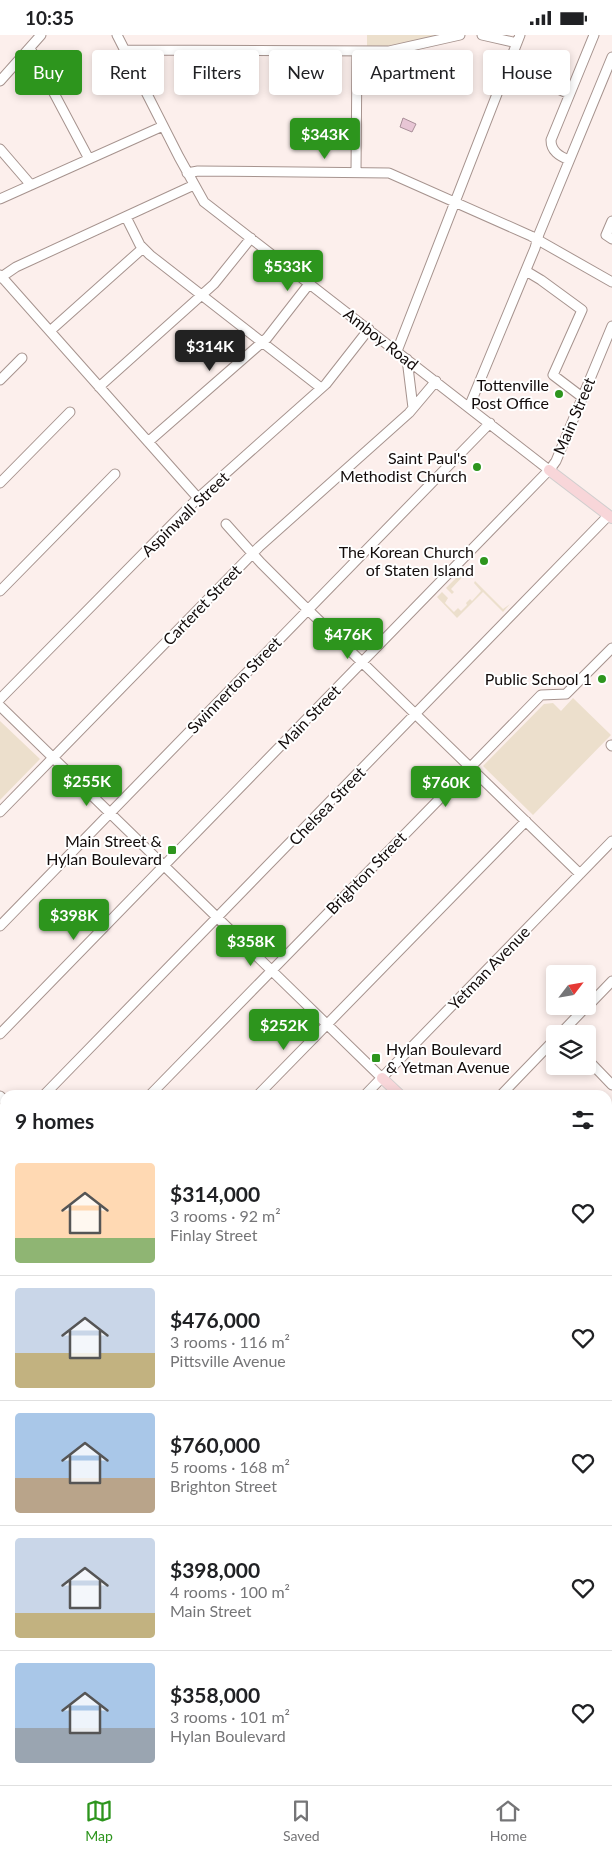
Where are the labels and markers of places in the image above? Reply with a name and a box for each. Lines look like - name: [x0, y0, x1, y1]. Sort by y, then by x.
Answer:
- pin: $343K: [290, 117, 360, 160]
- pin: $533K: [253, 249, 323, 292]
- pin: $314K: [175, 329, 245, 372]
- place label: Tottenville Post Office: [471, 375, 549, 412]
- marker: Tottenville Post Office: [553, 388, 565, 400]
- place label: Saint Paul's Methodist Church: [340, 448, 467, 485]
- marker: Saint Paul's Methodist Church: [471, 461, 483, 473]
- place label: The Korean Church of Staten Island: [339, 542, 474, 579]
- marker: The Korean Church of Staten Island: [478, 555, 490, 567]
- pin: $476K: [313, 617, 383, 660]
- place label: Public School 1: [485, 669, 592, 688]
- marker: Public School 1: [596, 673, 608, 685]
- pin: $255K: [52, 765, 122, 807]
- pin: $760K: [411, 765, 481, 808]
- place label: Main Street & Hylan Boulevard: [46, 831, 163, 868]
- marker: Main Street & Hylan Boulevard: [166, 844, 178, 856]
- pin: $398K: [39, 899, 109, 941]
- pin: $358K: [216, 925, 286, 967]
- pin: $252K: [249, 1009, 319, 1051]
- place label: Hylan Boulevard & Yetman Avenue: [386, 1039, 510, 1076]
- marker: Hylan Boulevard & Yetman Avenue: [370, 1052, 382, 1064]

